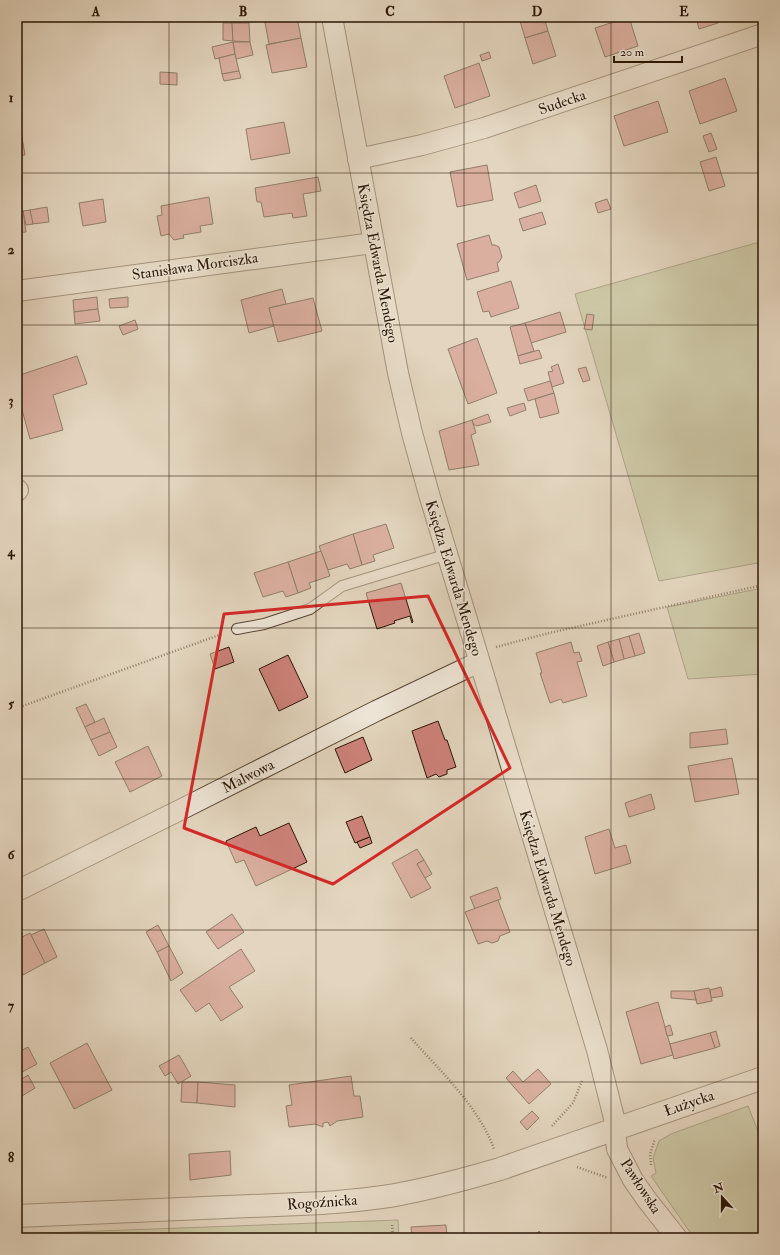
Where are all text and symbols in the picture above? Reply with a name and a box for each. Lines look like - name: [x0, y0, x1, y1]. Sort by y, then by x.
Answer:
- text: A: [91, 4, 101, 20]
- text: B: [239, 4, 247, 20]
- text: C: [385, 4, 395, 20]
- text: D: [532, 4, 543, 20]
- text: E: [679, 4, 689, 20]
- scale bar: [614, 38, 682, 64]
- text: 20 m: [620, 45, 645, 60]
- street label: Sudecka: [536, 85, 589, 119]
- text: 1: [9, 90, 14, 106]
- street label: Księdza Edwarda Mendego: [353, 182, 402, 344]
- text: 2: [8, 242, 15, 258]
- street label: Stanisława Morciszka: [131, 248, 260, 285]
- text: 3: [9, 393, 14, 409]
- street label: Księdza Edwarda Mendego: [421, 498, 486, 658]
- text: 4: [6, 544, 15, 560]
- text: 5: [8, 696, 14, 712]
- street label: Malwowa: [219, 755, 278, 798]
- street label: Księdza Edwarda Mendego: [515, 808, 580, 968]
- text: 6: [8, 847, 16, 863]
- text: 7: [8, 998, 15, 1014]
- street label: Łużycka: [662, 1086, 717, 1121]
- text: 8: [8, 1150, 14, 1166]
- street label: Pawłowska: [616, 1155, 666, 1218]
- north arrow: [702, 1177, 742, 1217]
- text: N: [711, 1180, 727, 1196]
- street label: Rogoźnicka: [286, 1191, 359, 1214]

